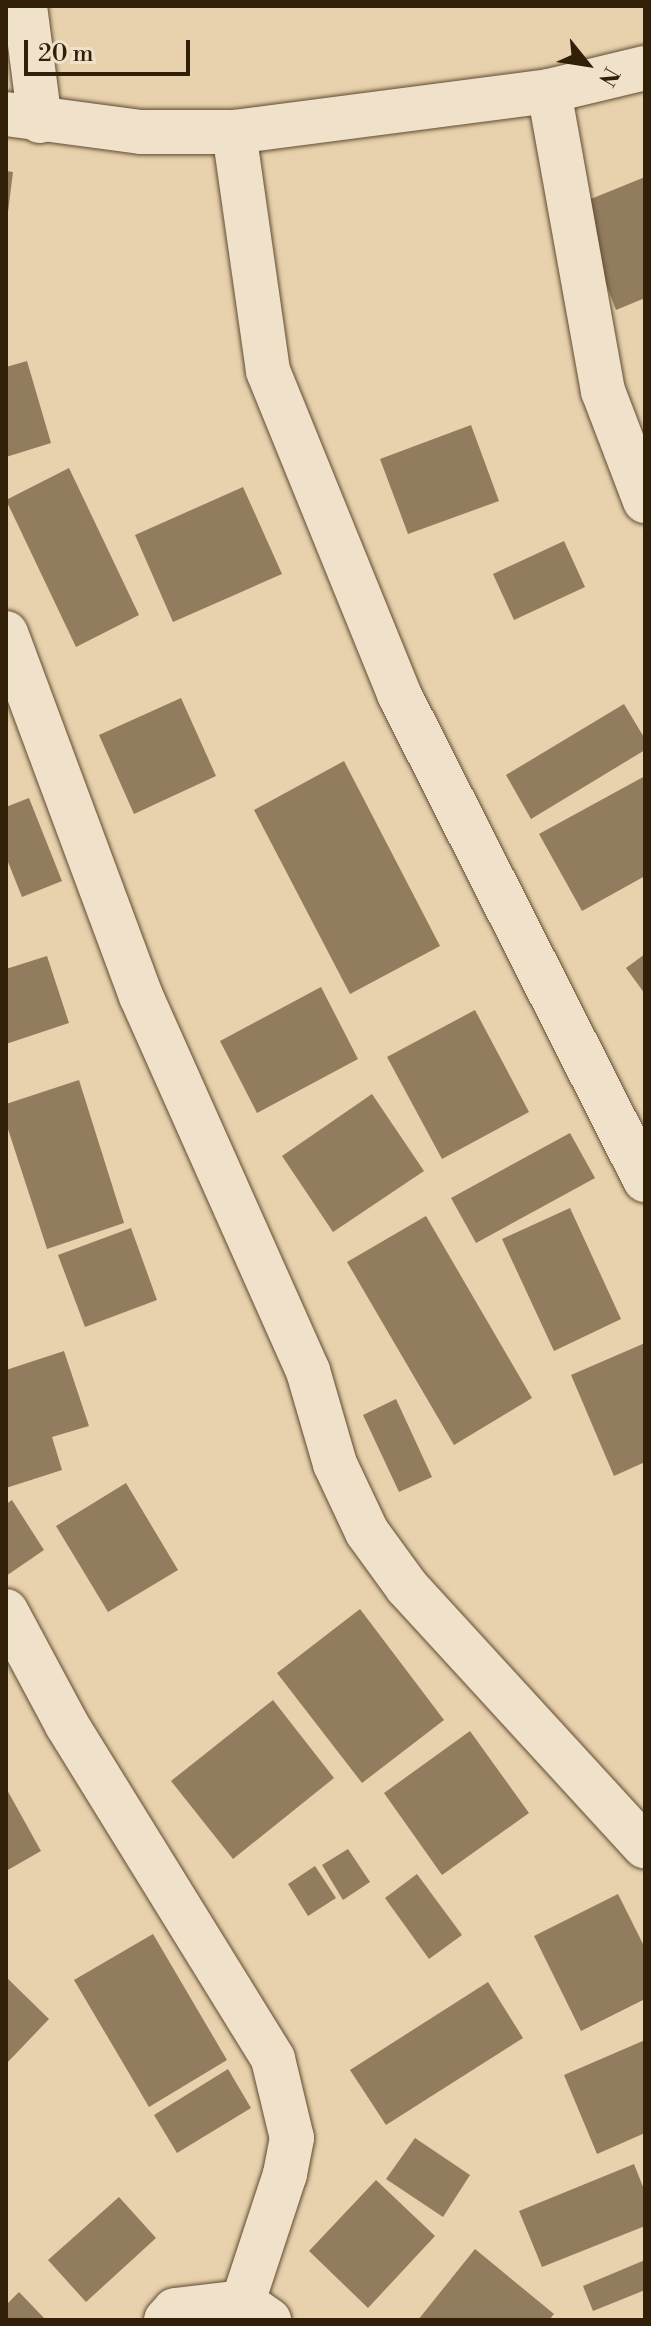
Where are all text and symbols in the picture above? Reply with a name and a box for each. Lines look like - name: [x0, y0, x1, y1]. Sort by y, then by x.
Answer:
- scale bar: [28, 24, 194, 74]
- north arrow: [547, 24, 627, 104]
- text: 20 m: [38, 39, 94, 69]
- text: N: [592, 62, 624, 91]

